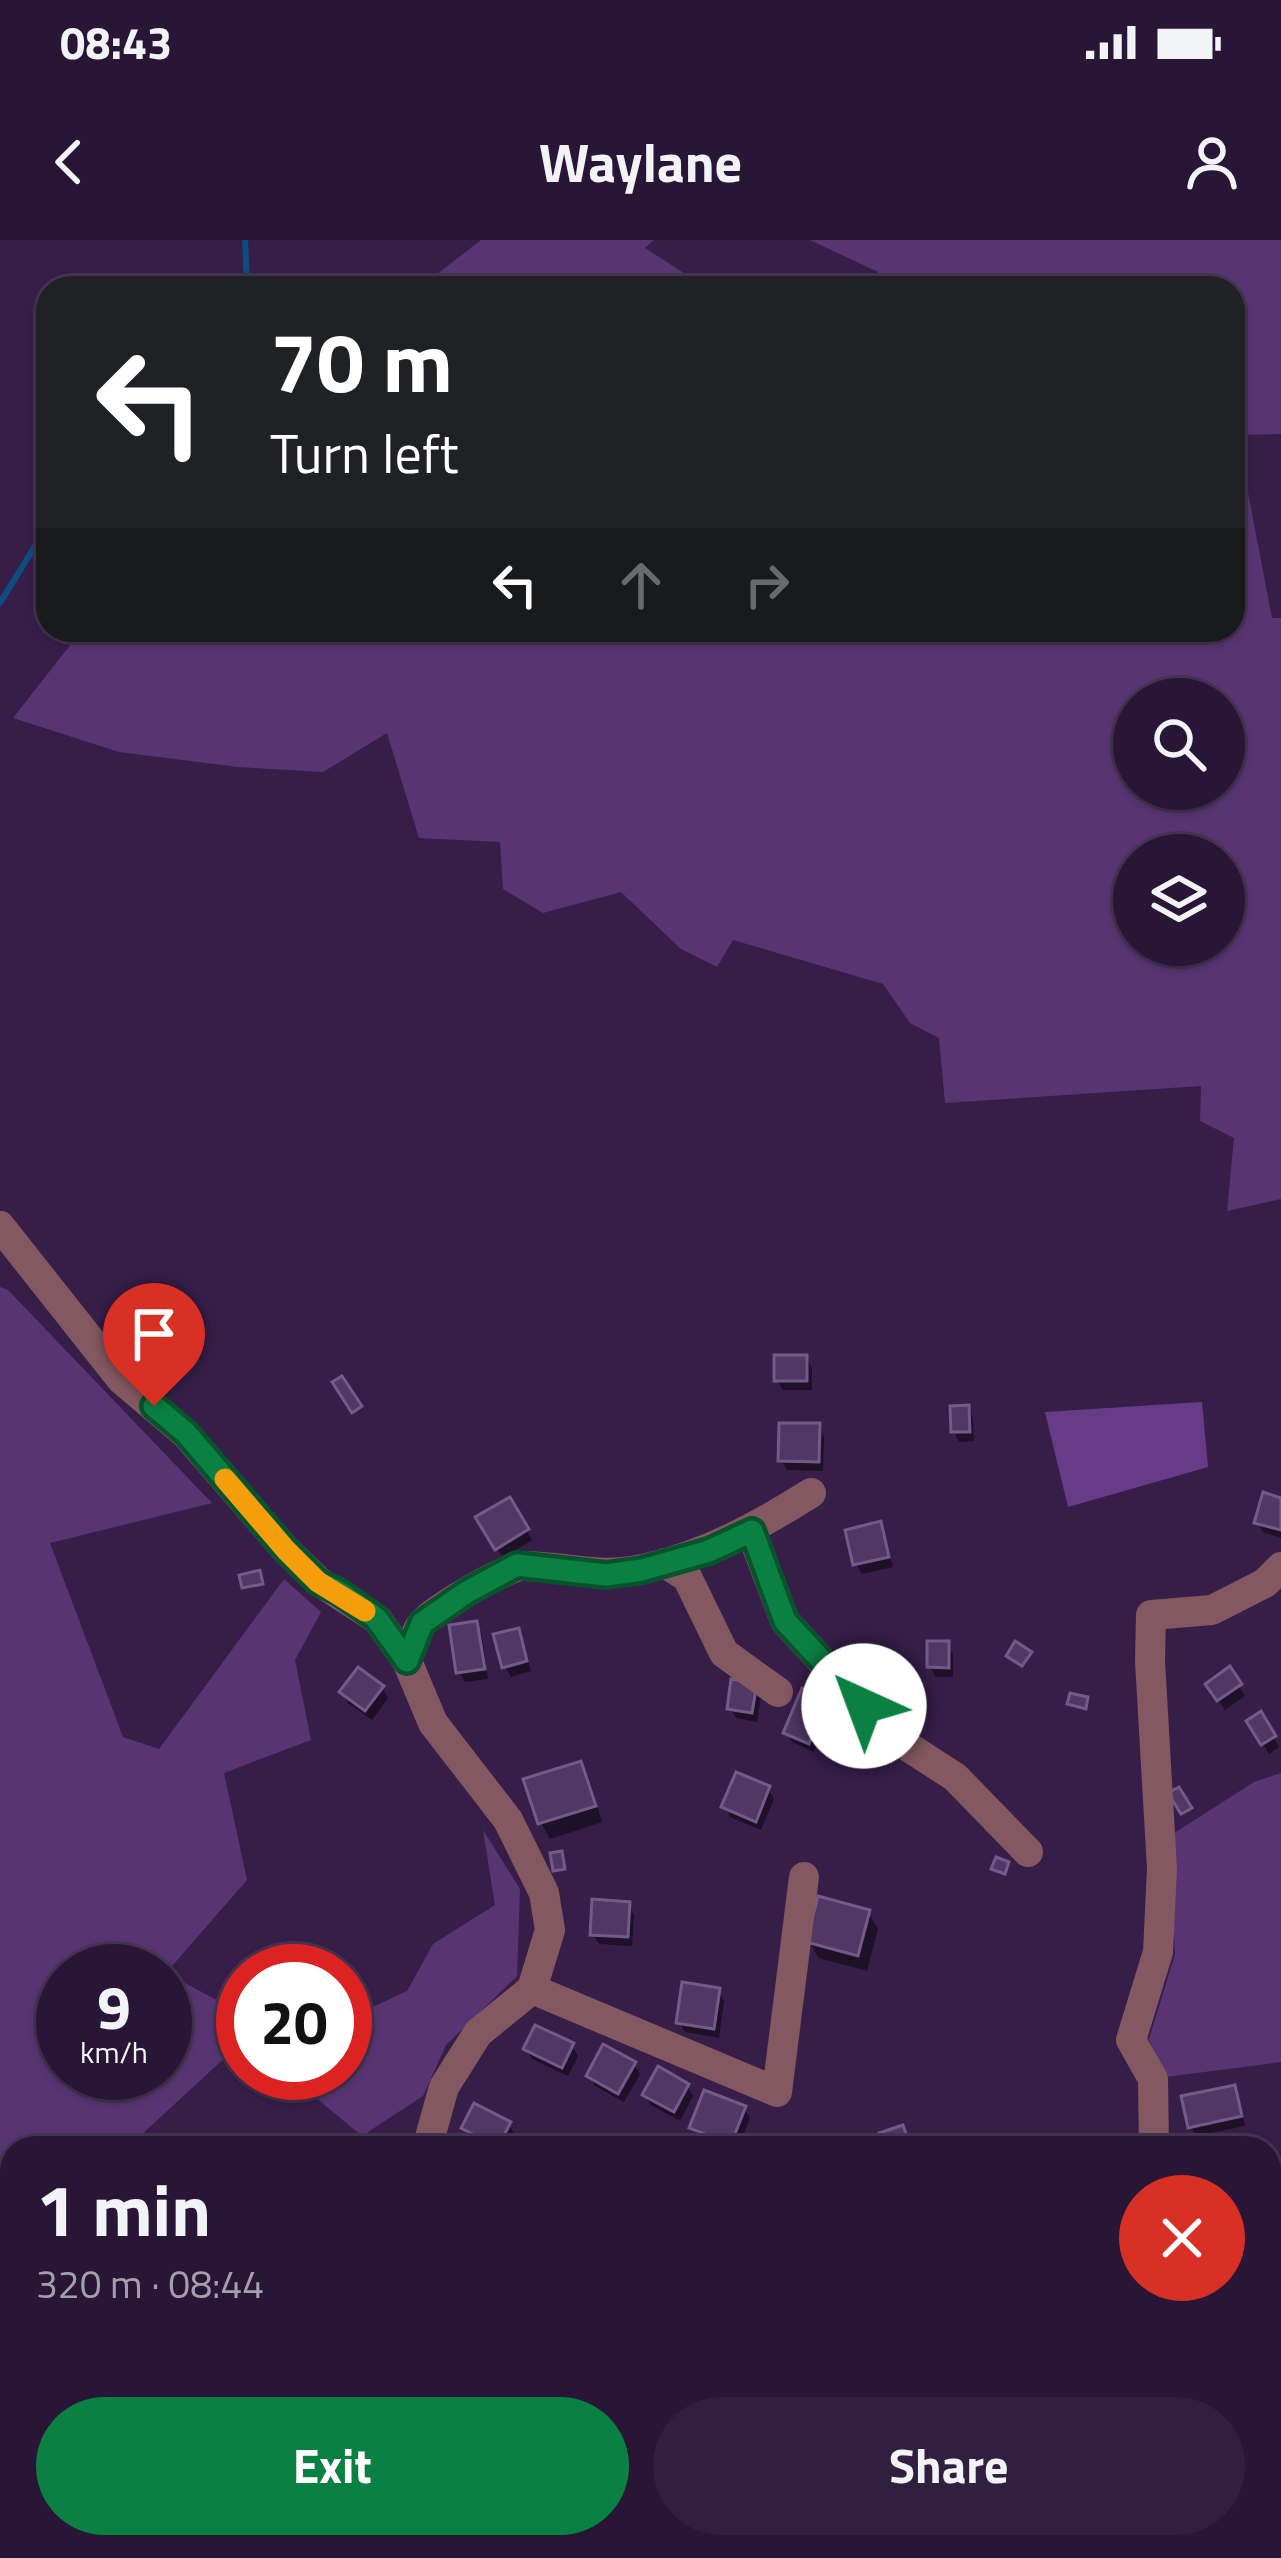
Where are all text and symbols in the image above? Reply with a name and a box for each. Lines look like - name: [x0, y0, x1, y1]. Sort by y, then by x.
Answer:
- text: 08:43: [60, 8, 172, 76]
- text: Waylane: [539, 121, 742, 203]
- icon: back: [36, 129, 102, 195]
- icon: person: [1179, 129, 1245, 195]
- text: 70 m: [270, 297, 453, 425]
- icon: left: [72, 324, 228, 480]
- text: Turn left: [270, 412, 459, 494]
- icon: left: [482, 552, 548, 618]
- icon: ahead: [608, 552, 674, 618]
- icon: right: [734, 552, 800, 618]
- map controls: [1113, 678, 1245, 966]
- button: search: [1113, 678, 1245, 810]
- button: layers: [1113, 834, 1245, 966]
- pin: [103, 1283, 205, 1406]
- icon: arrive: [121, 1301, 187, 1367]
- position arrow: [801, 1643, 927, 1769]
- speed limit sign: 20: [216, 1944, 372, 2100]
- text: 9: [97, 1961, 131, 2052]
- text: km/h: [80, 2029, 148, 2075]
- text: 1 min: [36, 2154, 211, 2264]
- button: close: [1119, 2175, 1245, 2301]
- text: 320 m · 08:44: [36, 2254, 264, 2313]
- button: Exit: [36, 2397, 629, 2535]
- button: Share: [653, 2397, 1245, 2535]

